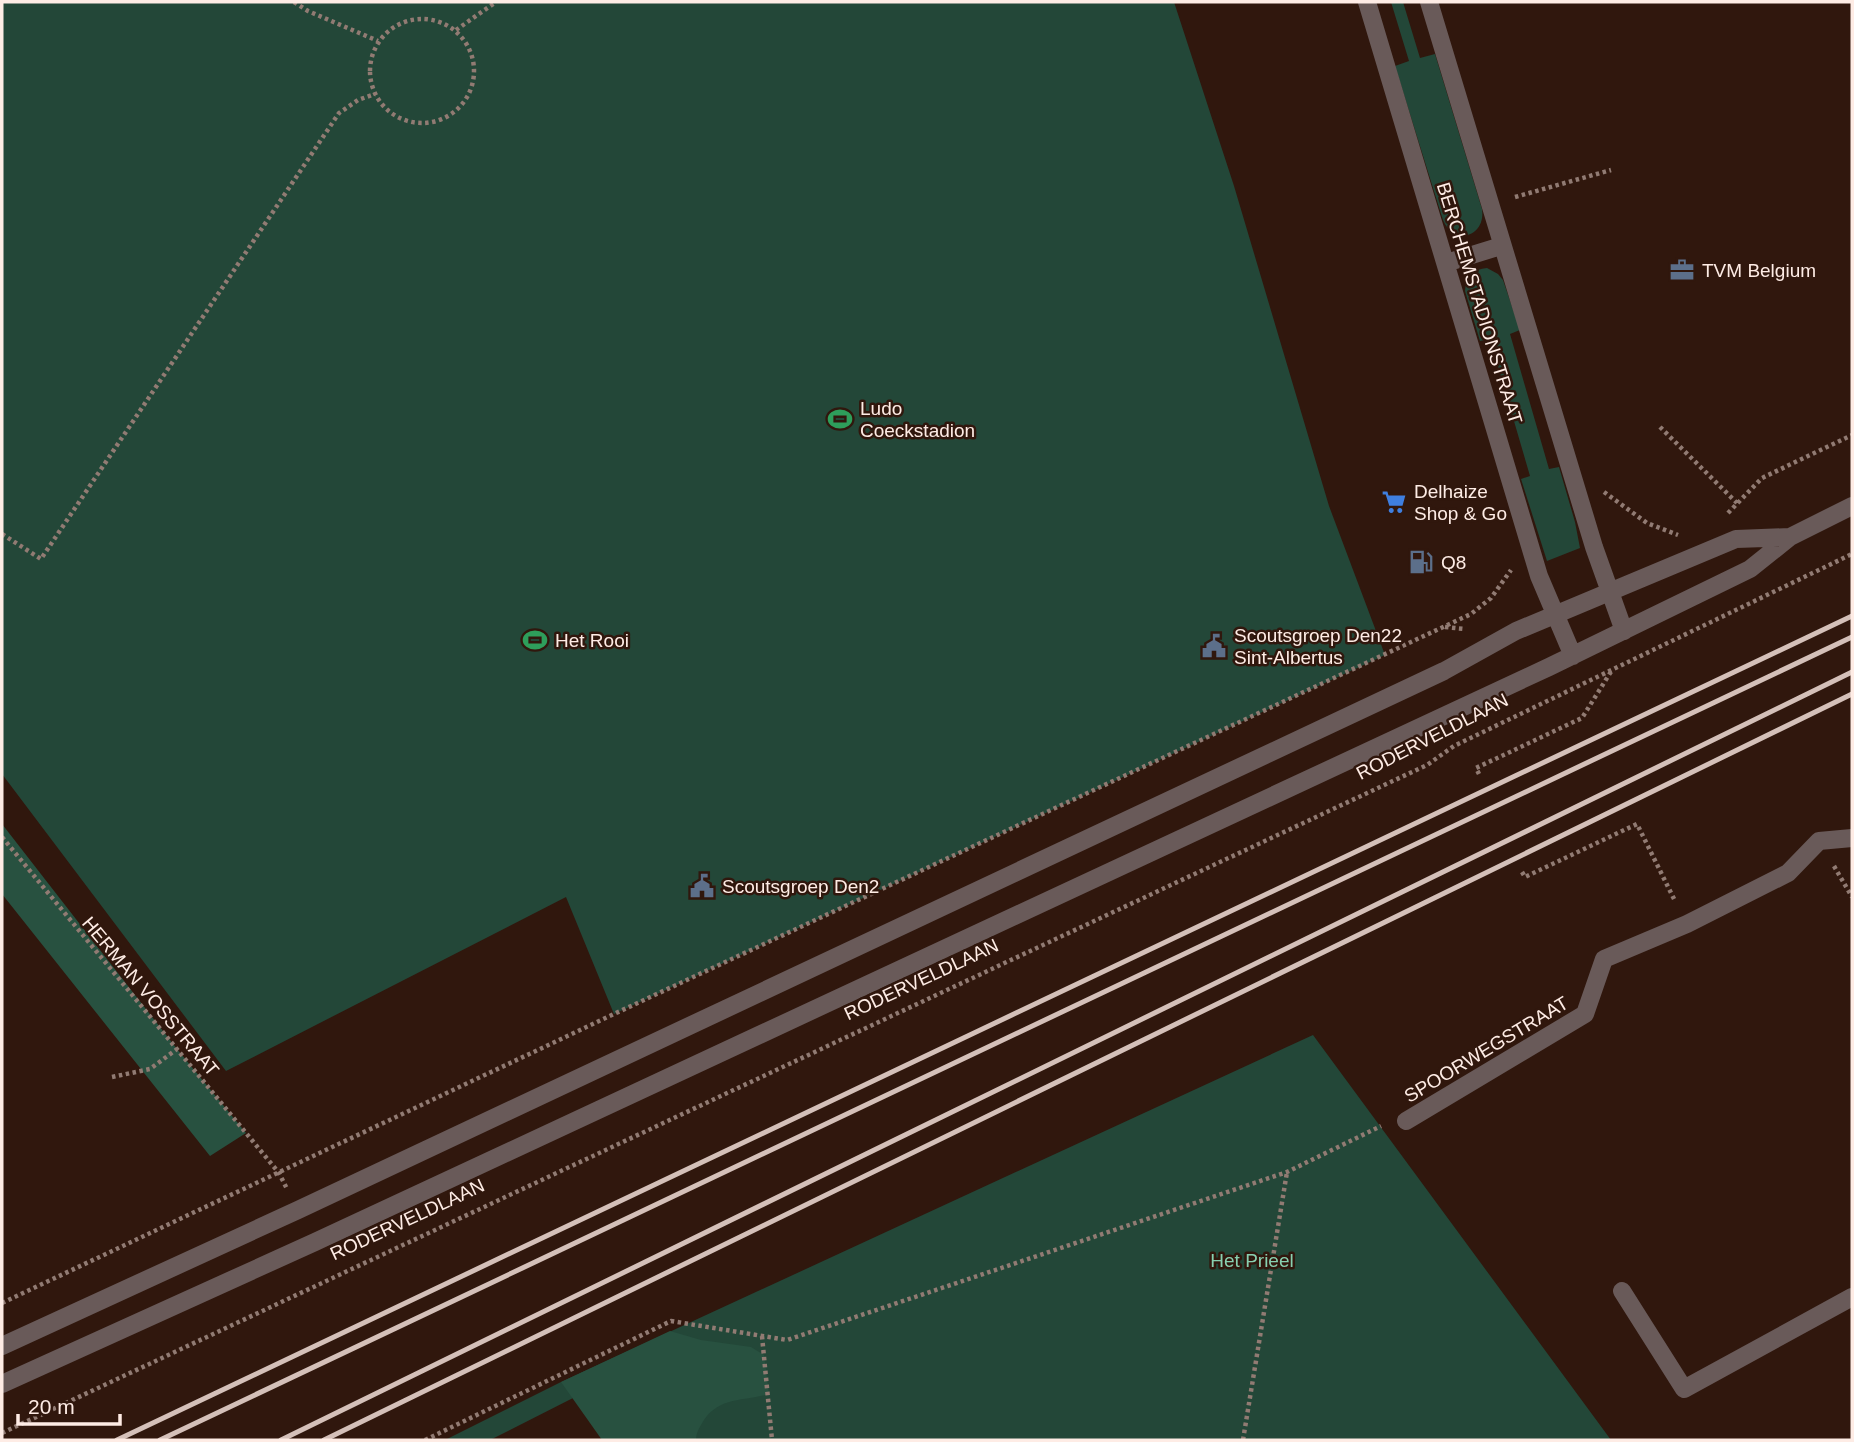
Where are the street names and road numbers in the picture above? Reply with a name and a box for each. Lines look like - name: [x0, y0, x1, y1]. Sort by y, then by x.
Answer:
- street label: BERCHEMSTADIONSTRAAT: [1433, 180, 1526, 427]
- street label: RODERVELDLAAN: [1353, 689, 1512, 784]
- street label: HERMAN VOSSTRAAT: [78, 912, 224, 1080]
- street label: RODERVELDLAAN: [841, 935, 1002, 1024]
- street label: SPOORWEGSTRAAT: [1401, 992, 1572, 1107]
- street label: RODERVELDLAAN: [327, 1175, 488, 1264]

